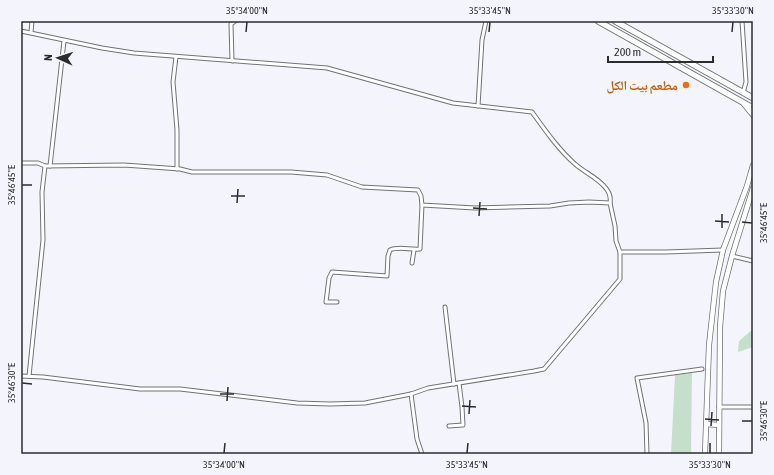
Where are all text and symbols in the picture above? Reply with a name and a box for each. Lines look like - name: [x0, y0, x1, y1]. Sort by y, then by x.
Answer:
- text: 35°34'00"N: [226, 5, 268, 16]
- text: 35°33'45"N: [469, 5, 511, 16]
- text: 35°33'30"N: [712, 5, 754, 16]
- north arrow: [38, 38, 78, 78]
- scale bar: [608, 38, 713, 64]
- text: 200 m: [614, 45, 641, 59]
- text: N: [42, 54, 54, 61]
- place label: مطعم بيت الكل: [607, 78, 678, 95]
- marker: مطعم بيت الكل: [681, 80, 691, 90]
- text: 35°46'45"E: [6, 164, 17, 205]
- text: 35°46'45"E: [758, 202, 769, 243]
- text: 35°46'30"E: [6, 362, 17, 403]
- text: 35°46'30"E: [758, 400, 769, 441]
- text: 35°34'00"N: [203, 459, 245, 470]
- text: 35°33'45"N: [446, 459, 488, 470]
- text: 35°33'30"N: [689, 459, 731, 470]

